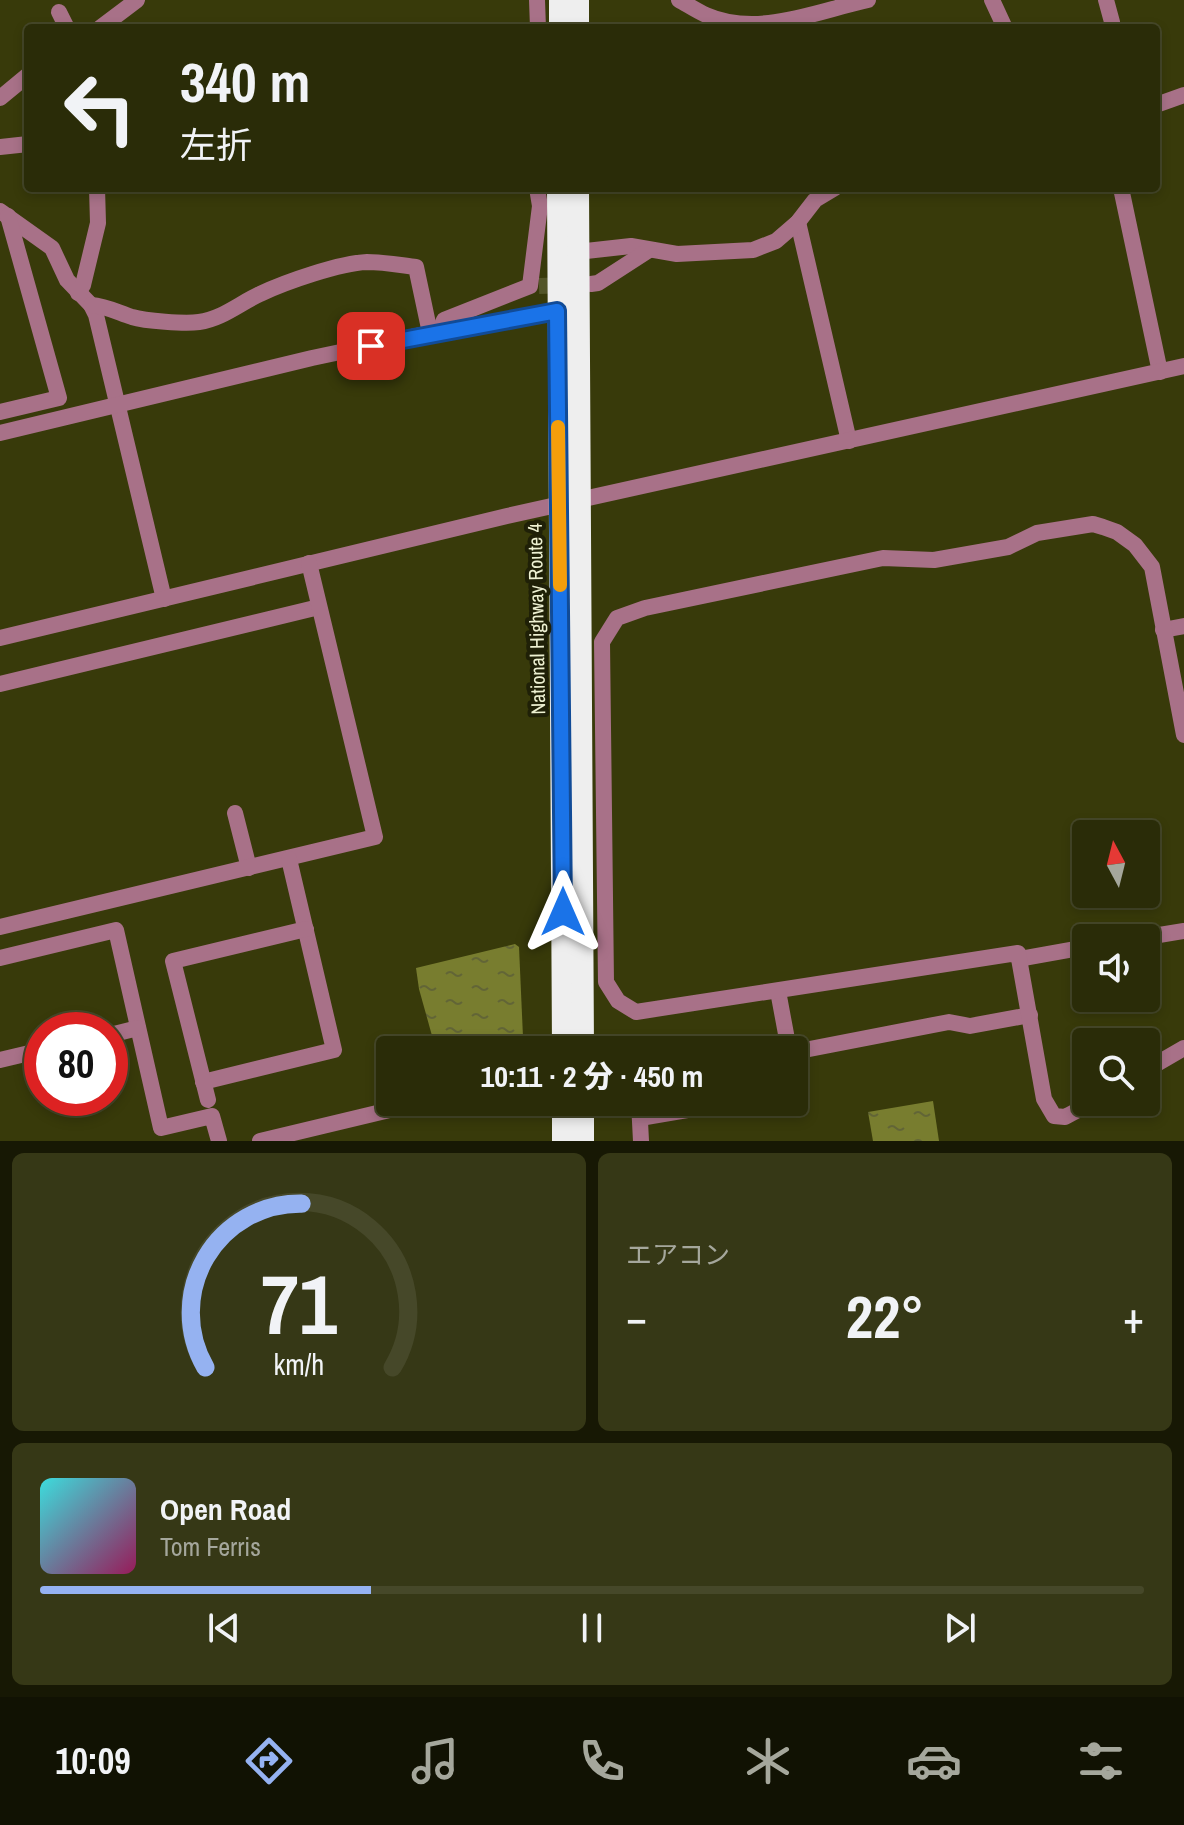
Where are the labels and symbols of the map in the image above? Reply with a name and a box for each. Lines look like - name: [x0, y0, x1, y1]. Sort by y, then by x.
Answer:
- pin: [337, 312, 405, 380]
- street label: National Highway Route 4: [521, 523, 551, 715]
- north arrow: [1072, 820, 1160, 908]
- position arrow: [521, 870, 605, 954]
- speed limit sign: 80: [24, 1012, 128, 1116]

